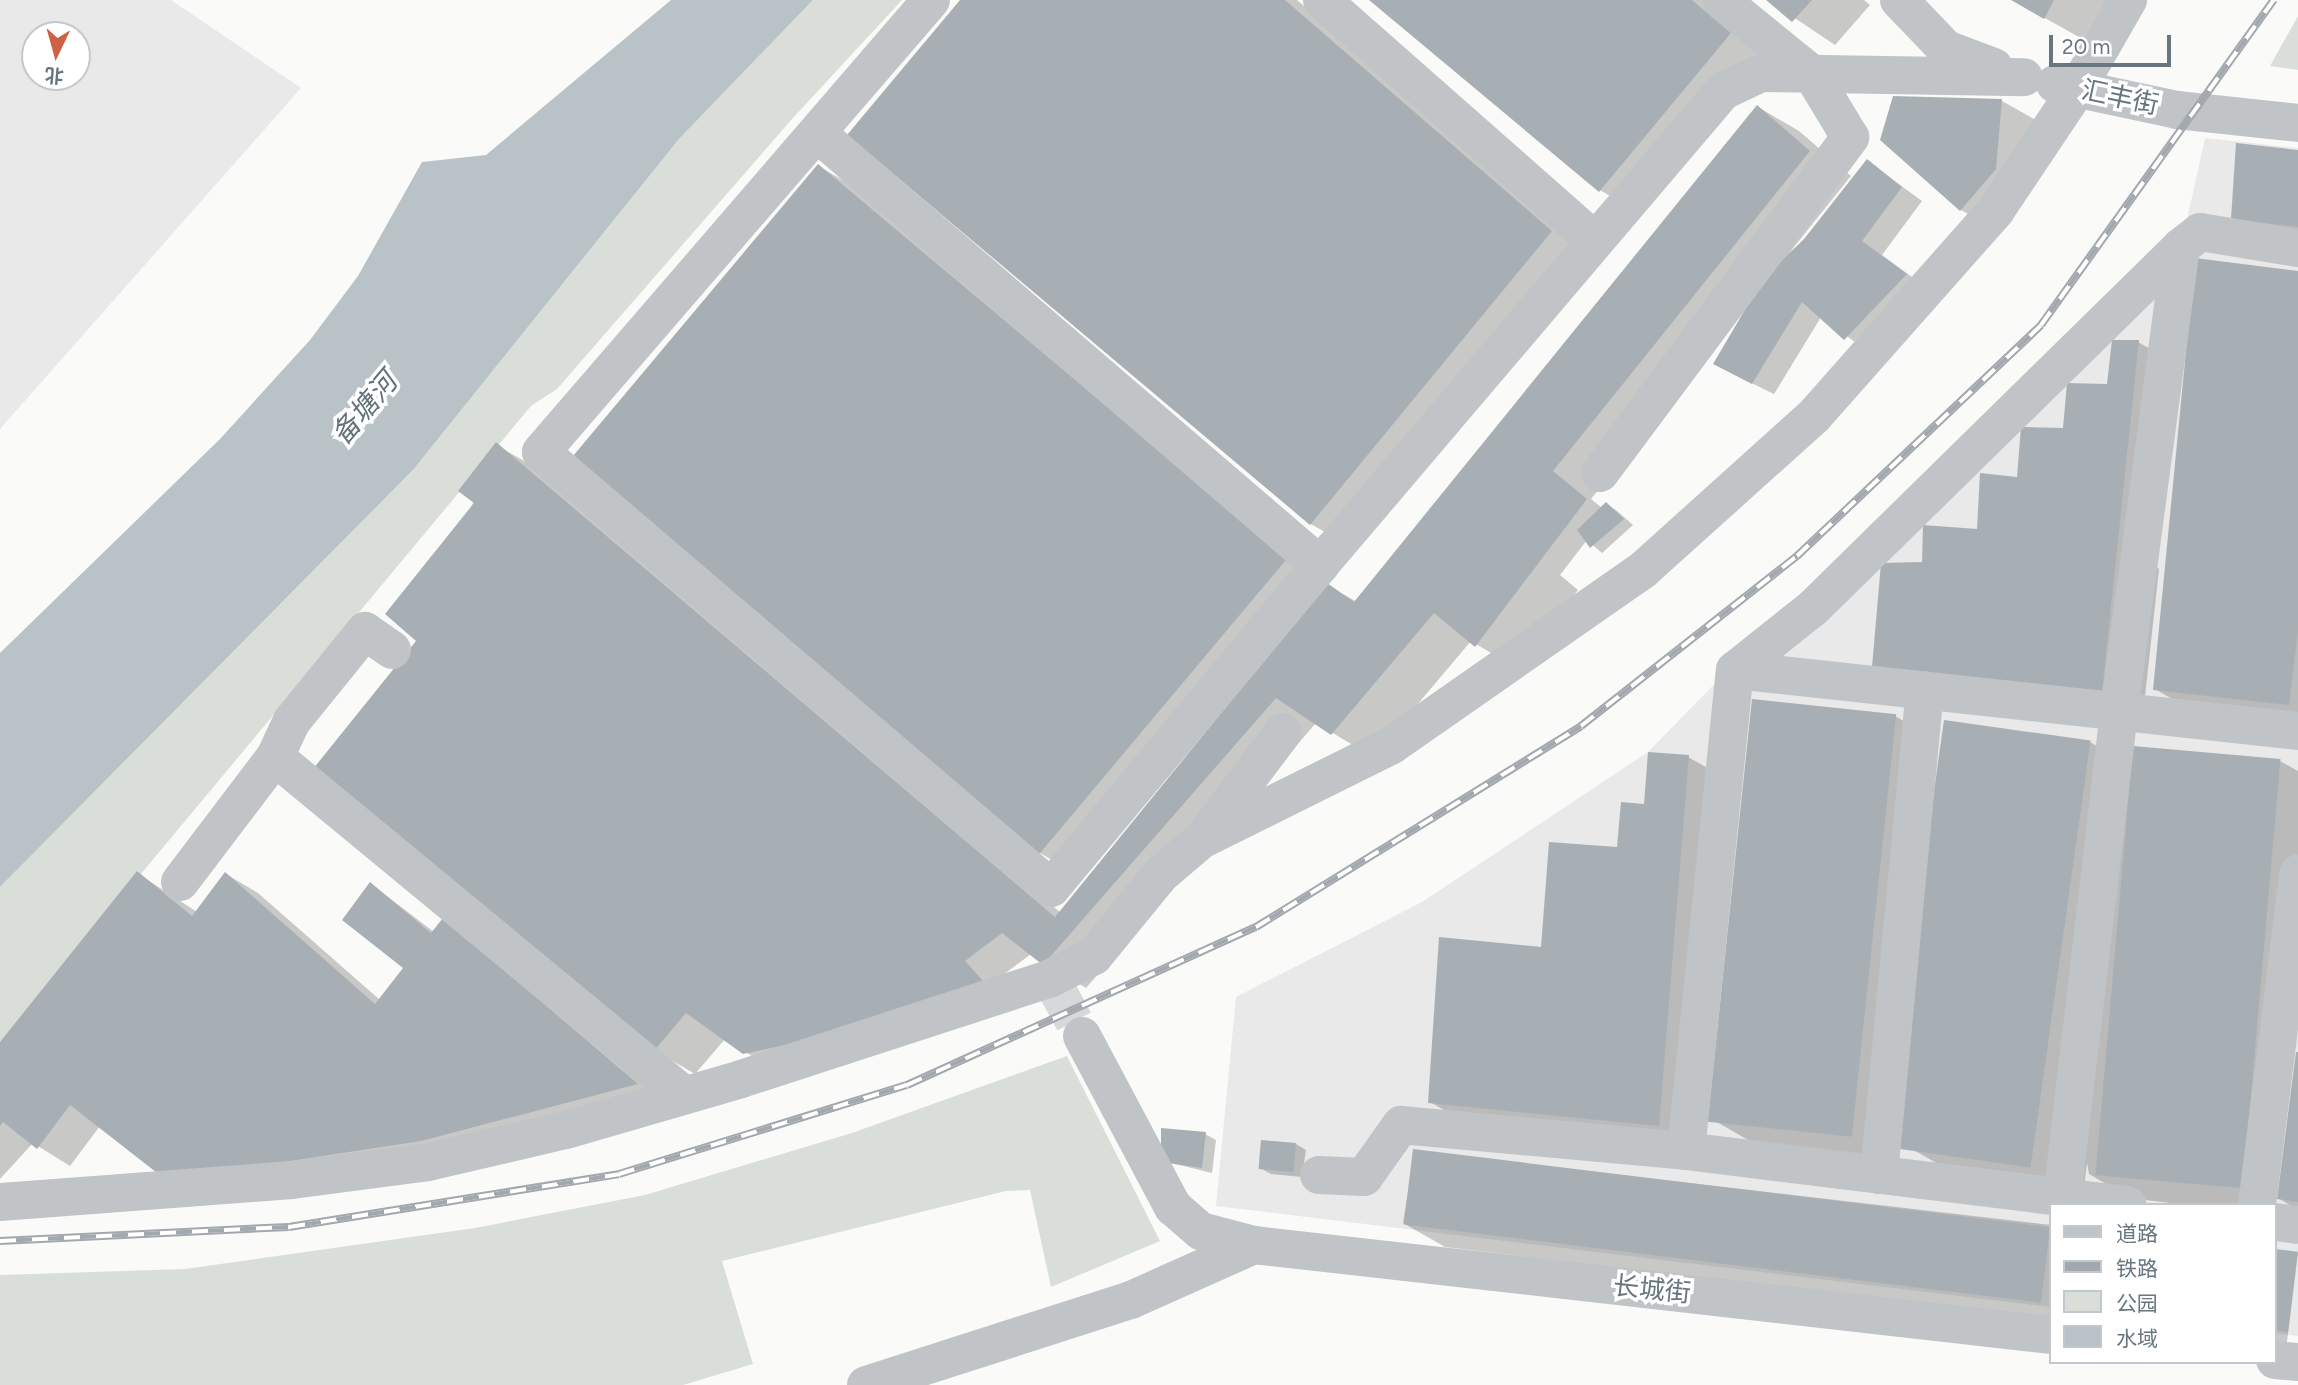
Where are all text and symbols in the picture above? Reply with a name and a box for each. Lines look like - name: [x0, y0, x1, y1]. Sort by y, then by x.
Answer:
- north arrow: [21, 21, 91, 91]
- scale bar: [2053, 21, 2176, 65]
- text: 20 m: [2062, 34, 2110, 59]
- text: 北: [44, 63, 65, 88]
- street label: 汇丰街: [2079, 75, 2161, 121]
- water label: 备塘河: [324, 365, 404, 451]
- legend: [2050, 1203, 2277, 1364]
- text: 道路: [2116, 1221, 2158, 1246]
- text: 铁路: [2116, 1256, 2158, 1281]
- street label: 长城街: [1612, 1270, 1692, 1310]
- text: 公园: [2116, 1291, 2158, 1316]
- text: 水域: [2116, 1326, 2158, 1351]

